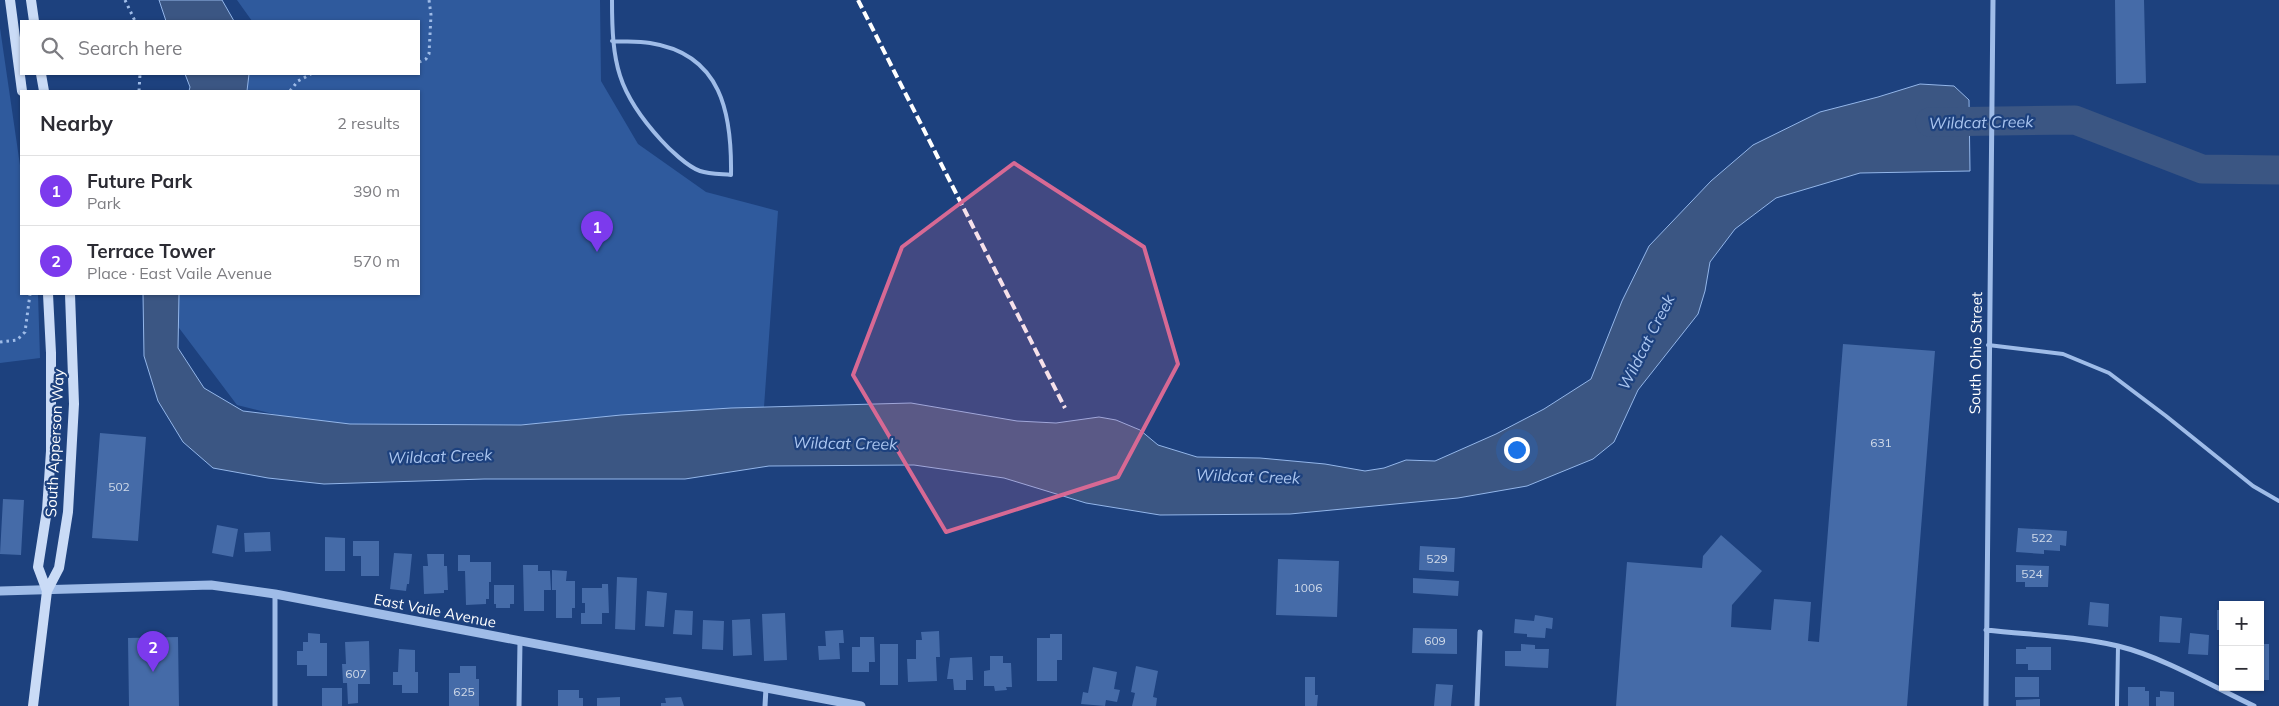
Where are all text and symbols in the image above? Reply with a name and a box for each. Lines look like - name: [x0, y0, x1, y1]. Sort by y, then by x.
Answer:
- search box: [20, 20, 420, 75]
- icon: search: [38, 34, 66, 62]
- text: Search here: [78, 36, 182, 60]
- text: Nearby: [40, 110, 113, 136]
- water label: Wildcat Creek: [1929, 111, 2034, 133]
- text: 2 results: [337, 113, 400, 133]
- text: Future Park: [87, 169, 192, 193]
- text: 1: [51, 181, 61, 201]
- text: 390 m: [353, 181, 400, 201]
- text: Park: [87, 193, 121, 213]
- pin: 1: [581, 211, 613, 252]
- text: Terrace Tower: [87, 239, 215, 263]
- text: 2: [51, 251, 61, 271]
- text: 570 m: [353, 251, 400, 271]
- text: Place · East Vaile Avenue: [87, 263, 272, 283]
- water label: Wildcat Creek: [1613, 290, 1679, 393]
- street label: South Ohio Street: [1965, 292, 1986, 414]
- street label: South Apperson Way: [41, 368, 68, 518]
- water label: Wildcat Creek: [793, 432, 898, 454]
- house number: 631: [1870, 435, 1892, 450]
- your location: [1504, 437, 1530, 463]
- water label: Wildcat Creek: [387, 444, 493, 468]
- water label: Wildcat Creek: [1195, 464, 1301, 488]
- house number: 502: [108, 479, 130, 494]
- house number: 522: [2031, 530, 2053, 545]
- house number: 529: [1426, 551, 1448, 566]
- house number: 524: [2021, 566, 2043, 581]
- house number: 1006: [1294, 580, 1322, 595]
- street label: East Vaile Avenue: [372, 589, 498, 632]
- map controls: [2219, 601, 2264, 691]
- button: +: [2219, 601, 2264, 646]
- pin: 2: [137, 631, 169, 672]
- house number: 609: [1424, 633, 1446, 648]
- button: −: [2219, 646, 2264, 691]
- house number: 607: [345, 666, 367, 681]
- house number: 625: [453, 684, 475, 699]

